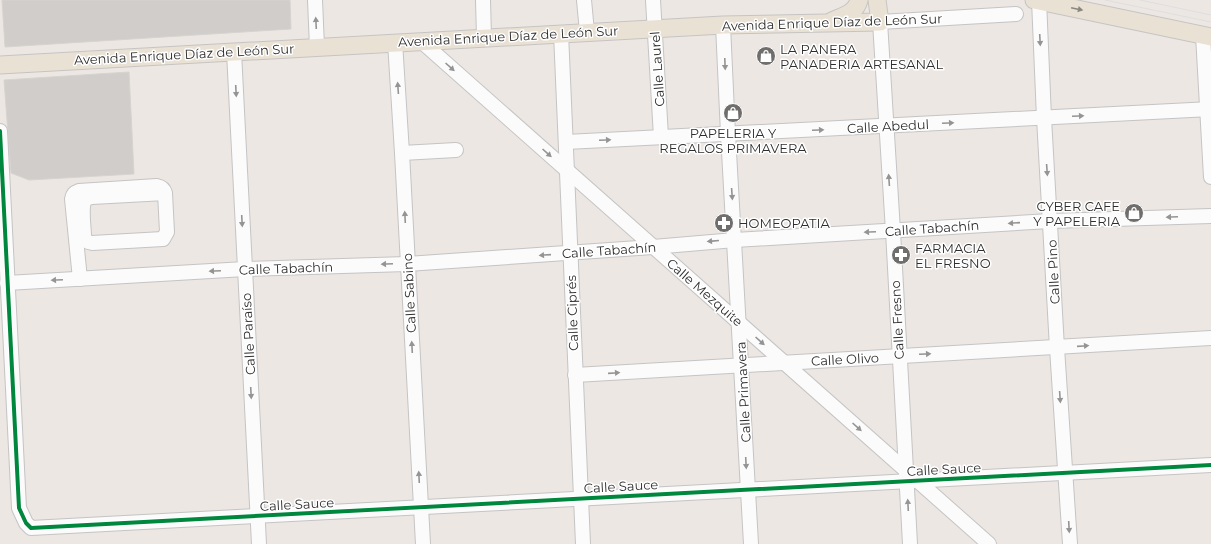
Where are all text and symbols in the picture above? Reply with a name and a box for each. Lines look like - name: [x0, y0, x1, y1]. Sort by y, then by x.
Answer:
- one-way arrow: [1071, 6, 1083, 12]
- street label: Avenida Enrique Díaz de León Sur: [722, 10, 942, 34]
- one-way arrow: [313, 17, 320, 29]
- street label: Avenida Enrique Díaz de León Sur: [397, 22, 619, 50]
- street label: Calle Laurel: [646, 31, 668, 107]
- one-way arrow: [1037, 34, 1044, 46]
- street label: Avenida Enrique Díaz de León Sur: [73, 40, 295, 68]
- place label: LA PANERA PANADERIA ARTESANAL: [780, 41, 943, 72]
- shop icon: LA PANERA PANADERIA ARTESANAL: [755, 45, 777, 67]
- one-way arrow: [721, 58, 728, 70]
- one-way arrow: [445, 62, 455, 71]
- one-way arrow: [395, 82, 402, 94]
- one-way arrow: [232, 85, 239, 97]
- shop icon: PAPELERIA Y REGALOS PRIMAVERA: [722, 102, 744, 124]
- one-way arrow: [1072, 113, 1085, 119]
- street label: Calle Abedul: [847, 116, 929, 136]
- one-way arrow: [942, 120, 955, 126]
- place label: PAPELERIA Y REGALOS PRIMAVERA: [659, 125, 807, 156]
- one-way arrow: [812, 126, 824, 133]
- one-way arrow: [599, 137, 611, 144]
- one-way arrow: [543, 148, 552, 157]
- one-way arrow: [1044, 164, 1051, 176]
- one-way arrow: [886, 174, 893, 186]
- one-way arrow: [728, 188, 735, 200]
- place label: CYBER CAFE Y PAPELERIA: [1033, 198, 1121, 229]
- shop icon: CYBER CAFE Y PAPELERIA: [1123, 202, 1145, 224]
- one-way arrow: [402, 211, 409, 223]
- pharmacy icon: HOMEOPATIA: [713, 212, 735, 234]
- one-way arrow: [1165, 214, 1178, 220]
- one-way arrow: [239, 215, 246, 227]
- place label: HOMEOPATIA: [738, 215, 830, 231]
- street label: Calle Tabachín: [884, 217, 980, 239]
- one-way arrow: [1008, 220, 1020, 227]
- one-way arrow: [863, 229, 876, 235]
- one-way arrow: [707, 238, 719, 245]
- street label: Calle Tabachín: [561, 239, 657, 261]
- street label: Calle Pino: [1043, 239, 1063, 305]
- place label: FARMACIA EL FRESNO: [915, 240, 991, 271]
- pharmacy icon: FARMACIA EL FRESNO: [890, 244, 912, 266]
- one-way arrow: [539, 251, 551, 258]
- street label: Calle Sabino: [399, 253, 419, 333]
- street label: Calle Mezquite: [664, 255, 746, 329]
- street label: Calle Tabachín: [238, 258, 334, 278]
- one-way arrow: [380, 261, 393, 267]
- one-way arrow: [209, 267, 221, 274]
- street label: Calle Ciprés: [563, 275, 581, 351]
- one-way arrow: [51, 276, 63, 283]
- street label: Calle Fresno: [887, 280, 907, 360]
- street label: Calle Paraíso: [238, 293, 258, 375]
- one-way arrow: [755, 337, 765, 346]
- one-way arrow: [409, 340, 415, 353]
- street label: Calle Primavera: [732, 341, 754, 443]
- one-way arrow: [1077, 343, 1089, 350]
- street label: Calle Olivo: [811, 349, 879, 369]
- one-way arrow: [919, 351, 931, 358]
- one-way arrow: [608, 369, 620, 376]
- one-way arrow: [248, 387, 255, 399]
- one-way arrow: [1057, 391, 1064, 403]
- one-way arrow: [852, 423, 863, 432]
- one-way arrow: [743, 457, 750, 469]
- street label: Calle Sauce: [906, 459, 982, 479]
- one-way arrow: [416, 470, 422, 483]
- street label: Calle Sauce: [583, 476, 659, 496]
- street label: Calle Sauce: [259, 494, 335, 514]
- one-way arrow: [905, 498, 911, 511]
- one-way arrow: [1065, 521, 1072, 533]

